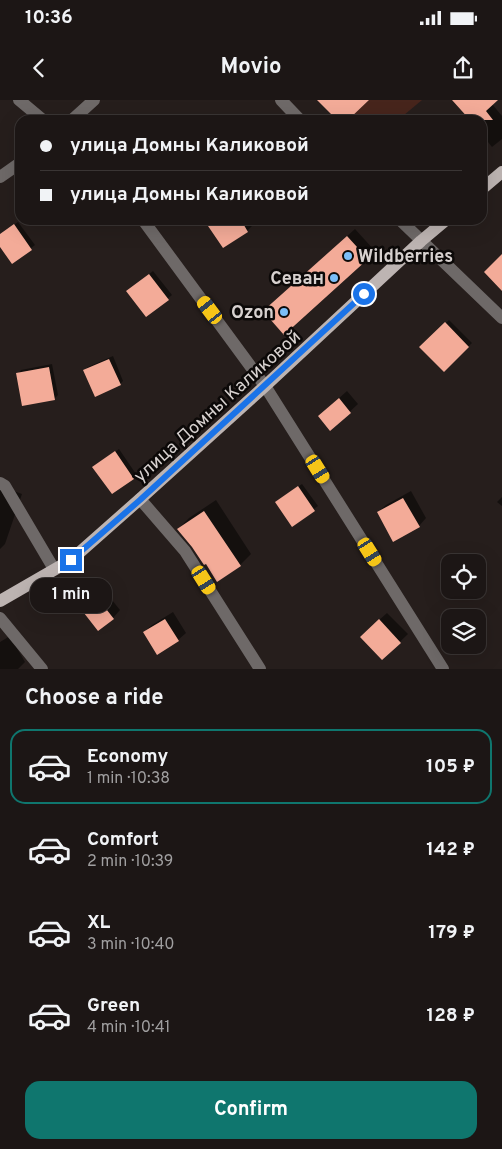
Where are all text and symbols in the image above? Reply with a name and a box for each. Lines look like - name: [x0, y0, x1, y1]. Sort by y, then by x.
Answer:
- text: 10:36: [25, 6, 73, 30]
- icon: back: [25, 54, 53, 82]
- text: Movio: [221, 54, 281, 81]
- icon: share: [449, 54, 477, 82]
- text: улица Домны Каликовой: [70, 134, 309, 158]
- text: улица Домны Каликовой: [70, 183, 309, 207]
- place label: Wildberries: [358, 246, 453, 269]
- marker: Wildberries: [342, 250, 354, 262]
- place label: Севан: [270, 268, 324, 291]
- marker: Севан: [328, 272, 340, 284]
- route start: [353, 283, 375, 305]
- car: [194, 294, 225, 326]
- place label: Ozon: [231, 302, 274, 325]
- marker: Ozon: [278, 306, 290, 318]
- street label: улица Домны Каликовой: [130, 326, 306, 488]
- car: [303, 452, 332, 486]
- car: [355, 535, 384, 569]
- route end: [60, 549, 82, 571]
- map controls: [441, 554, 486, 654]
- button: locate: [441, 554, 486, 599]
- car: [189, 563, 218, 597]
- callout: 1 min: [30, 578, 112, 612]
- text: 1 min: [52, 585, 90, 605]
- button: layers: [441, 609, 486, 654]
- text: Choose a ride: [25, 685, 163, 712]
- icon: car: [27, 744, 72, 789]
- text: Economy: [87, 745, 168, 769]
- text: 105 ₽: [426, 755, 475, 779]
- text: 1 min · 10:38: [87, 769, 170, 789]
- icon: car: [27, 827, 72, 872]
- text: Comfort: [87, 828, 159, 852]
- text: 142 ₽: [426, 838, 475, 862]
- text: 2 min · 10:39: [87, 852, 173, 872]
- icon: car: [27, 910, 72, 955]
- text: XL: [87, 911, 110, 935]
- text: 179 ₽: [428, 921, 475, 945]
- text: 3 min · 10:40: [87, 935, 175, 955]
- icon: car: [27, 993, 72, 1038]
- text: Green: [87, 994, 140, 1018]
- text: 128 ₽: [427, 1004, 475, 1028]
- text: 4 min · 10:41: [87, 1018, 171, 1038]
- button: Confirm: [25, 1081, 477, 1139]

